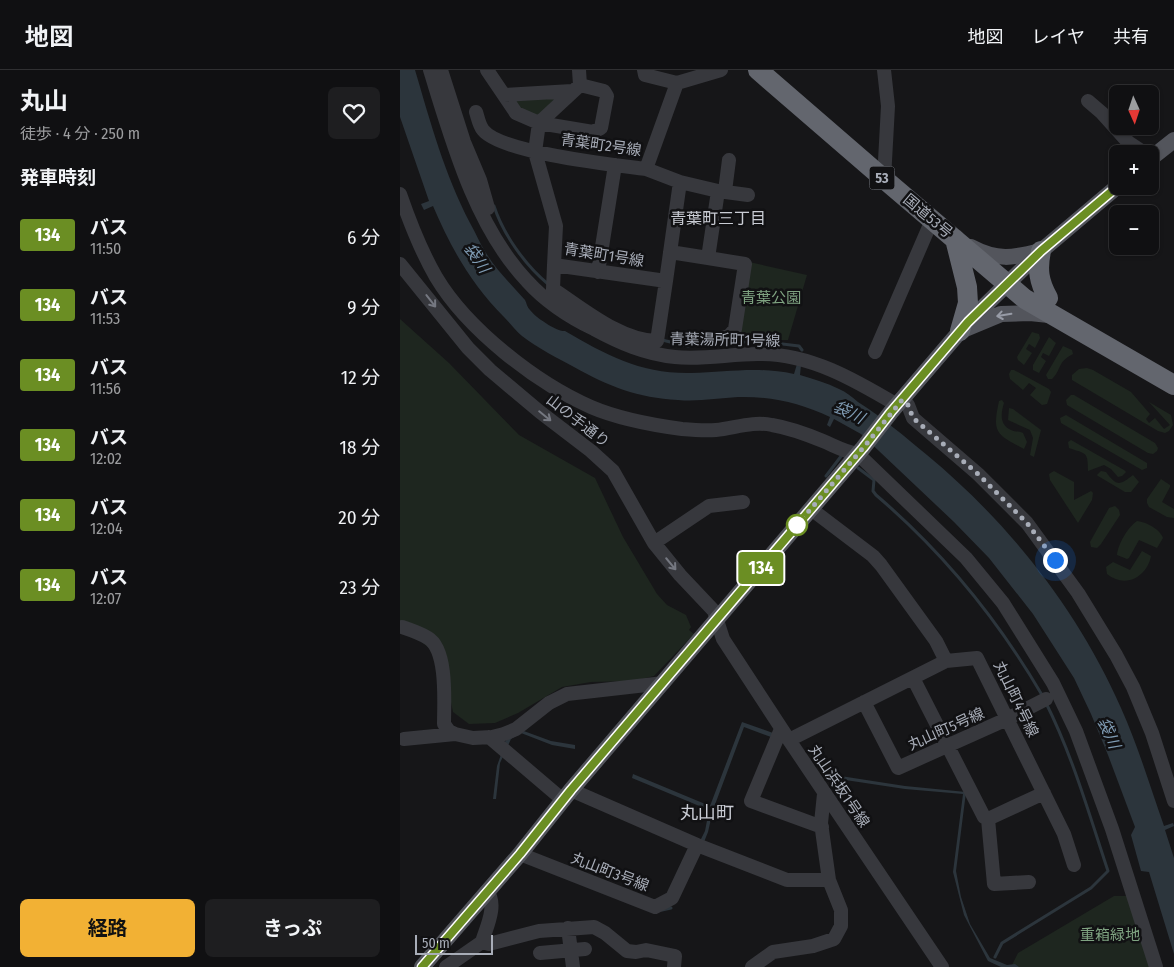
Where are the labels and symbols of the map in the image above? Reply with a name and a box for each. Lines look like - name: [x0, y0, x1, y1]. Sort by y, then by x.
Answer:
- north arrow: [1109, 85, 1159, 135]
- street label: 青葉町2号線: [559, 130, 643, 160]
- road number: 53: [870, 166, 894, 190]
- street label: 国道53号: [900, 190, 956, 242]
- district label: 青葉町三丁目: [670, 209, 766, 228]
- water label: 袋川: [460, 239, 495, 278]
- street label: 青葉町1号線: [563, 240, 645, 270]
- park label: 青葉公園: [741, 289, 801, 307]
- one-way arrow: [426, 294, 437, 307]
- one-way arrow: [997, 310, 1013, 320]
- street label: 青葉湯所町1号線: [669, 330, 781, 350]
- street label: 山の手通り: [543, 391, 613, 451]
- water label: 袋川: [830, 396, 869, 428]
- one-way arrow: [538, 411, 551, 422]
- unlabelled marker: [786, 514, 808, 536]
- your location: [1043, 548, 1068, 573]
- line badge: 134: [732, 552, 790, 584]
- one-way arrow: [665, 558, 677, 571]
- street label: 丸山町4号線: [990, 658, 1042, 740]
- street label: 丸山町5号線: [905, 704, 987, 754]
- water label: 袋川: [1094, 715, 1125, 753]
- street label: 丸山浜坂1号線: [805, 741, 873, 831]
- district label: 丸山町: [680, 802, 734, 824]
- street label: 丸山町3号線: [569, 849, 651, 895]
- park label: 重箱緑地: [1080, 926, 1140, 944]
- scale bar: [415, 932, 492, 955]

